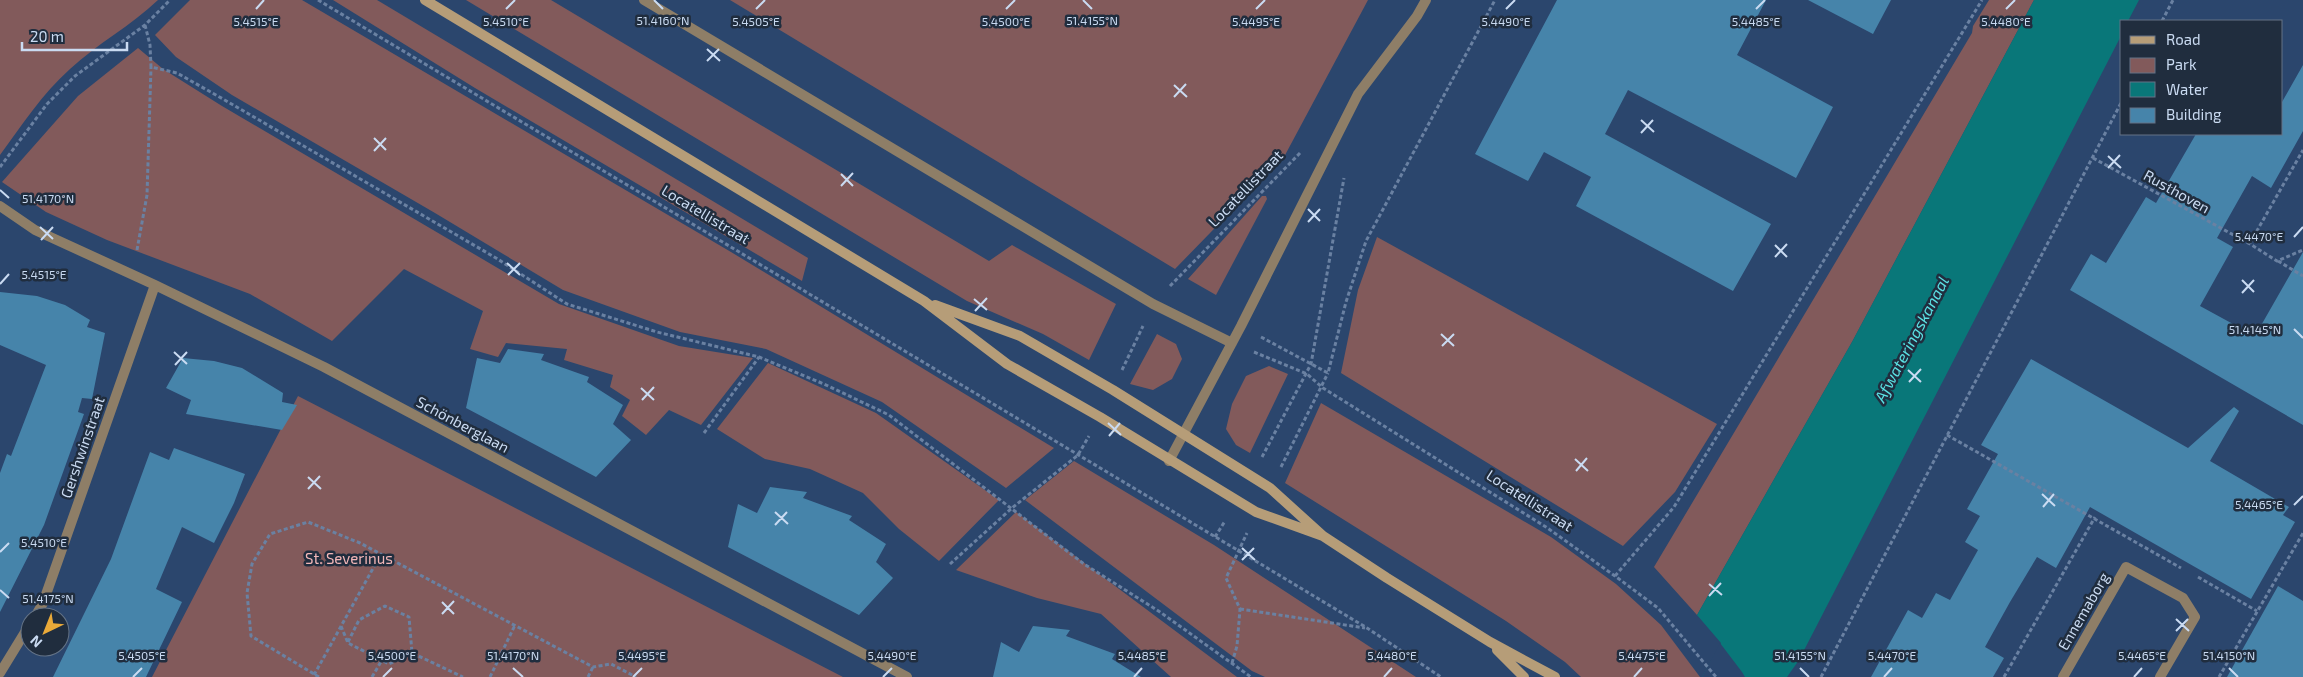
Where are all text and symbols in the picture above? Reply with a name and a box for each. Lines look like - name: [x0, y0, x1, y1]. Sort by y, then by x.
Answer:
- text: 51.4160°N: [637, 13, 689, 27]
- text: 51.4155°N: [1066, 13, 1118, 27]
- text: 5.4515°E: [233, 14, 279, 28]
- text: 5.4510°E: [483, 14, 529, 28]
- text: 5.4505°E: [732, 14, 780, 28]
- text: 5.4500°E: [982, 14, 1030, 28]
- text: 5.4495°E: [1232, 14, 1280, 28]
- text: 5.4490°E: [1481, 14, 1531, 28]
- text: 5.4485°E: [1732, 14, 1781, 28]
- text: 5.4480°E: [1981, 14, 2031, 28]
- scale bar: [22, 20, 128, 52]
- legend: [2120, 20, 2283, 135]
- text: 20 m: [30, 27, 64, 45]
- text: Road: [2166, 30, 2201, 48]
- text: Park: [2166, 55, 2197, 73]
- text: Water: [2166, 80, 2208, 98]
- text: Building: [2166, 105, 2222, 123]
- street label: Locatellistraat: [1204, 146, 1286, 230]
- street label: Rusthoven: [2141, 165, 2213, 217]
- street label: Locatellistraat: [659, 181, 754, 248]
- text: 51.4170°N: [22, 191, 74, 205]
- text: 5.4470°E: [2235, 229, 2283, 243]
- text: 5.4515°E: [21, 267, 67, 281]
- water label: Afwateringskanaal: [1869, 273, 1952, 406]
- text: 51.4145°N: [2229, 322, 2281, 336]
- street label: Schönberglaan: [414, 392, 512, 456]
- street label: Gershwinstraat: [56, 394, 108, 500]
- street label: Locatellistraat: [1483, 465, 1577, 535]
- text: 5.4465°E: [2235, 497, 2283, 511]
- text: 5.4510°E: [21, 535, 67, 549]
- park label: St. Severinus: [305, 549, 393, 567]
- street label: Ennemaborg: [2054, 568, 2113, 653]
- text: 51.4175°N: [22, 591, 74, 605]
- north arrow: [20, 607, 70, 657]
- text: N: [26, 632, 45, 652]
- text: 5.4505°E: [118, 648, 166, 662]
- text: 5.4500°E: [368, 648, 416, 662]
- text: 51.4170°N: [487, 648, 539, 662]
- text: 5.4495°E: [618, 648, 666, 662]
- text: 5.4490°E: [867, 648, 917, 662]
- text: 5.4485°E: [1118, 648, 1167, 662]
- text: 5.4480°E: [1367, 648, 1417, 662]
- text: 5.4475°E: [1618, 648, 1666, 662]
- text: 51.4155°N: [1774, 648, 1826, 662]
- text: 5.4470°E: [1868, 648, 1916, 662]
- text: 5.4465°E: [2118, 648, 2166, 662]
- text: 51.4150°N: [2203, 648, 2255, 662]

